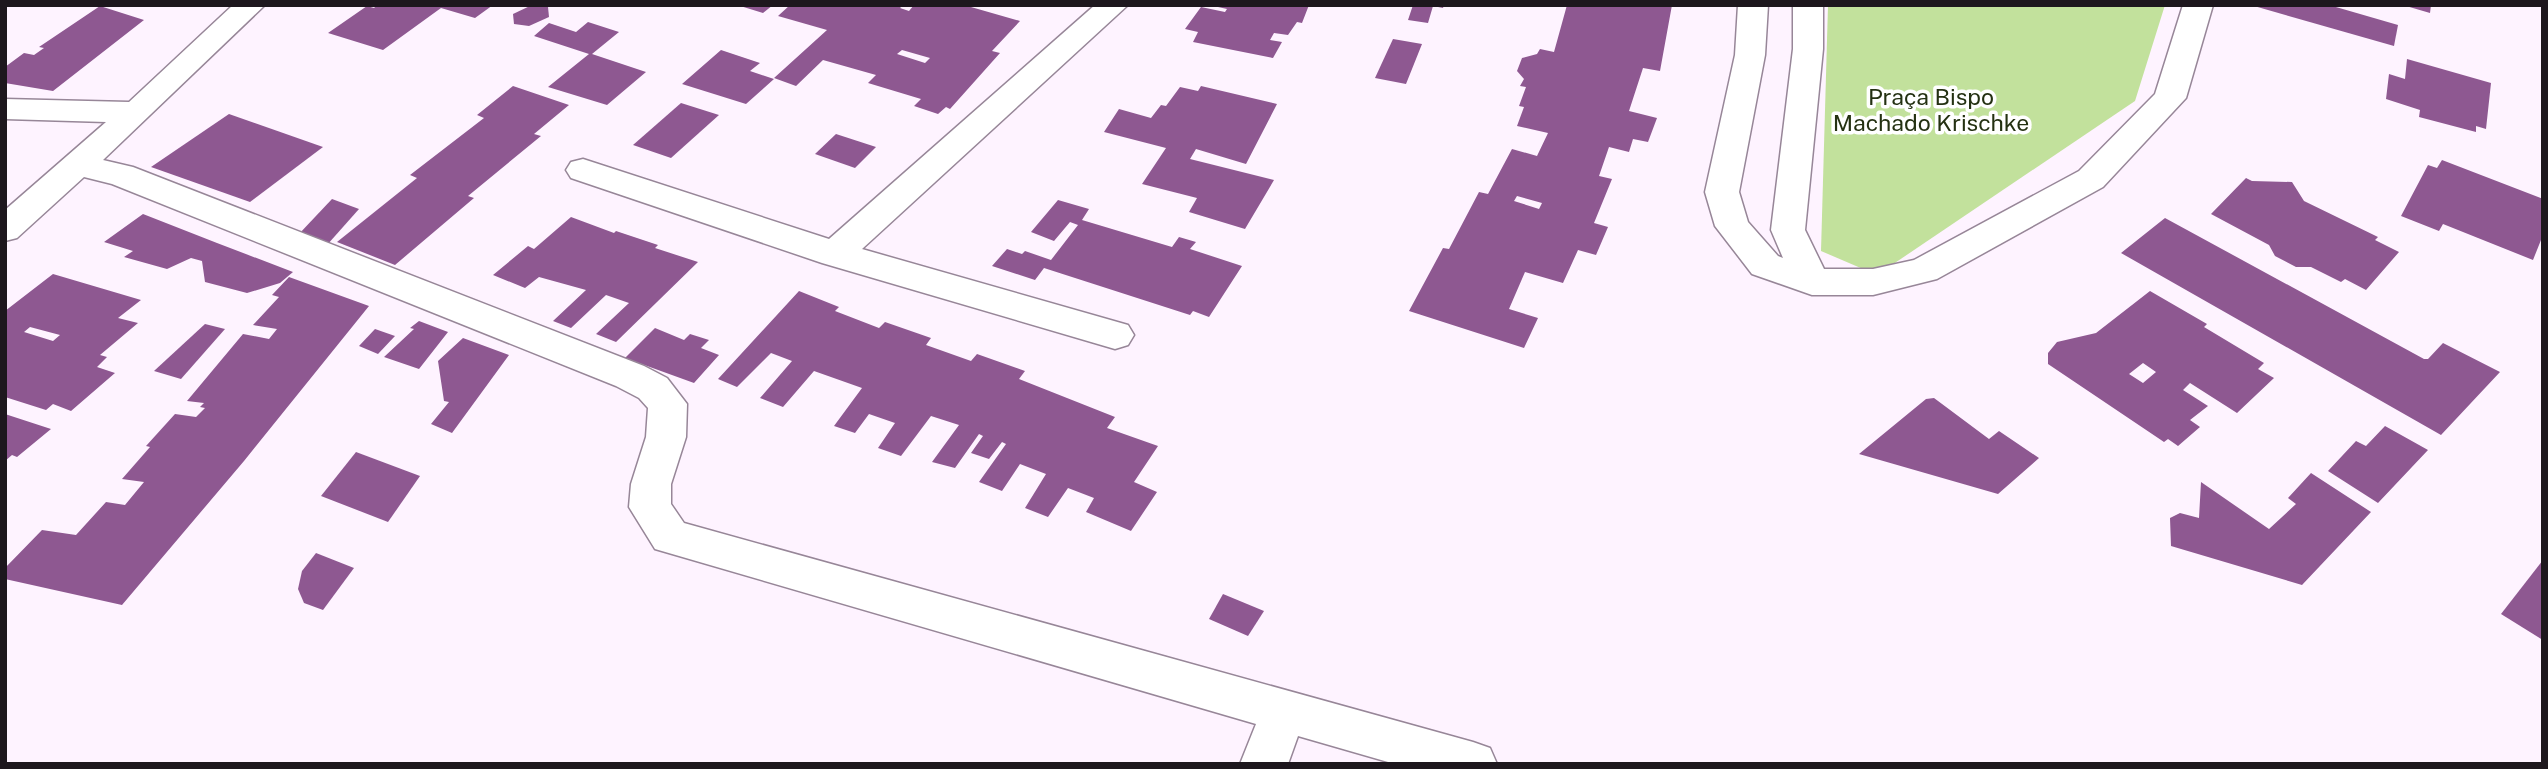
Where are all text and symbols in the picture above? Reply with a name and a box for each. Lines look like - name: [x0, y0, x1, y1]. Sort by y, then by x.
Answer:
- park label: Praça Bispo Machado Krischke: [1833, 83, 2029, 136]

